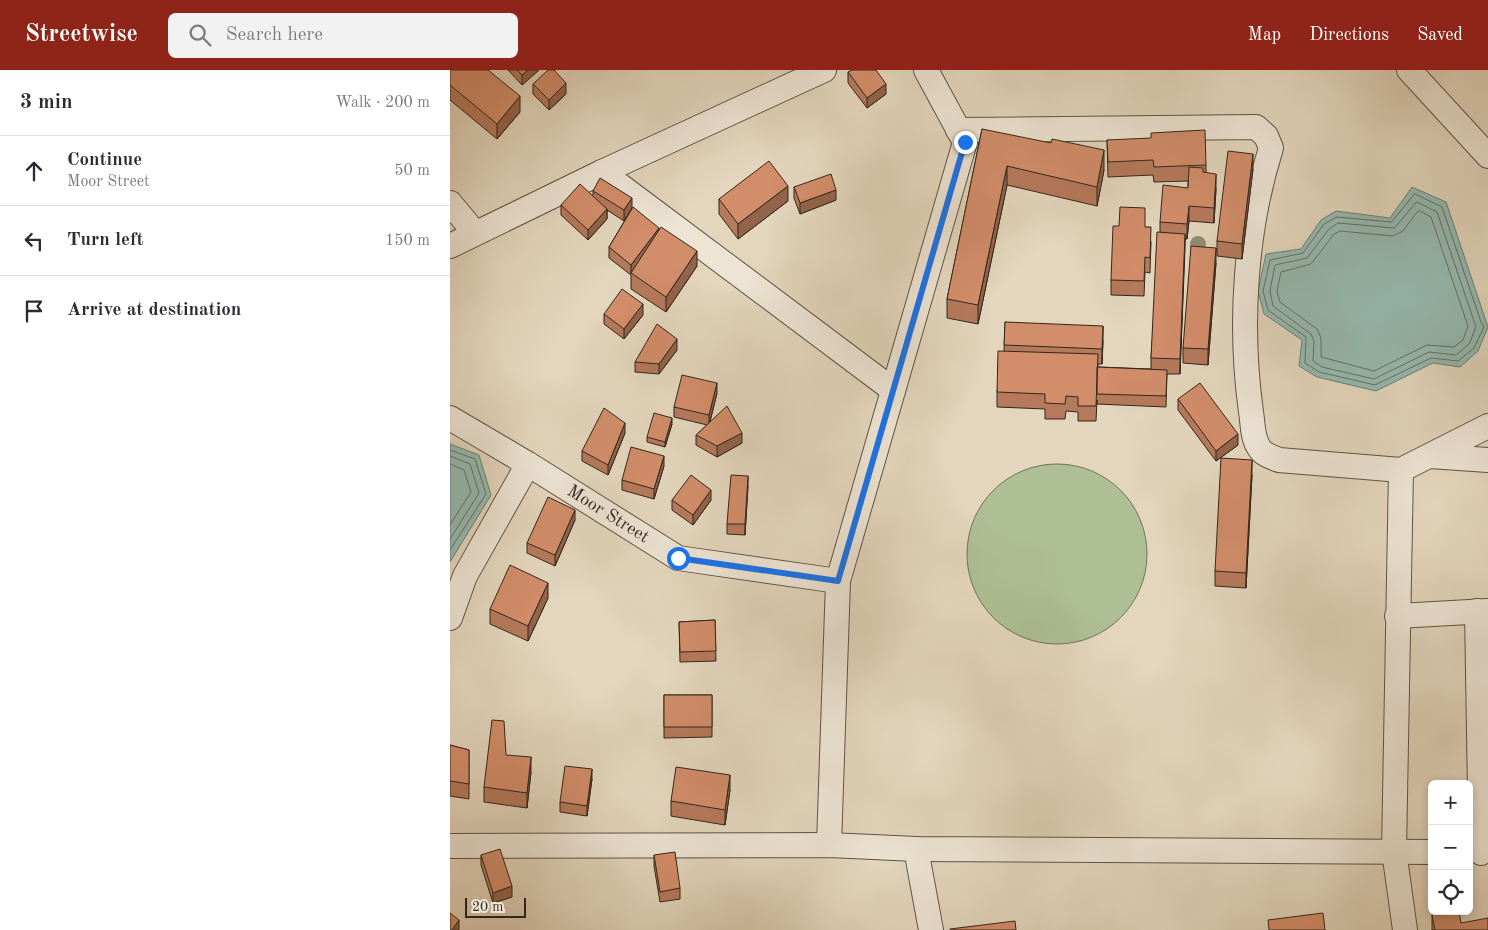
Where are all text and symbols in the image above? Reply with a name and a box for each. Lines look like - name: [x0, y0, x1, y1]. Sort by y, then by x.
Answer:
- search box: [168, 13, 518, 58]
- icon: search: [186, 21, 214, 49]
- text: Streetwise: [25, 23, 138, 47]
- text: Search here: [226, 26, 323, 45]
- text: Map: [1248, 26, 1281, 44]
- text: Directions: [1309, 26, 1389, 44]
- text: Saved: [1417, 26, 1463, 44]
- text: 3 min: [20, 92, 73, 113]
- text: Walk · 200 m: [335, 95, 430, 111]
- route end: [954, 131, 977, 154]
- text: Continue: [67, 151, 142, 170]
- icon: ahead: [20, 157, 48, 185]
- text: 50 m: [394, 163, 430, 179]
- text: Moor Street: [67, 174, 150, 190]
- icon: left: [20, 227, 48, 255]
- text: Turn left: [67, 231, 144, 250]
- text: 150 m: [385, 233, 430, 249]
- icon: arrive: [20, 297, 48, 325]
- text: Arrive at destination: [67, 301, 241, 320]
- street label: Moor Street: [564, 482, 652, 547]
- route start: [667, 547, 690, 570]
- map controls: [1428, 780, 1473, 915]
- button: +: [1428, 780, 1473, 825]
- button: −: [1428, 825, 1473, 870]
- button: locate: [1428, 870, 1473, 915]
- scale bar: [465, 895, 526, 918]
- text: 20 m: [472, 900, 503, 914]

